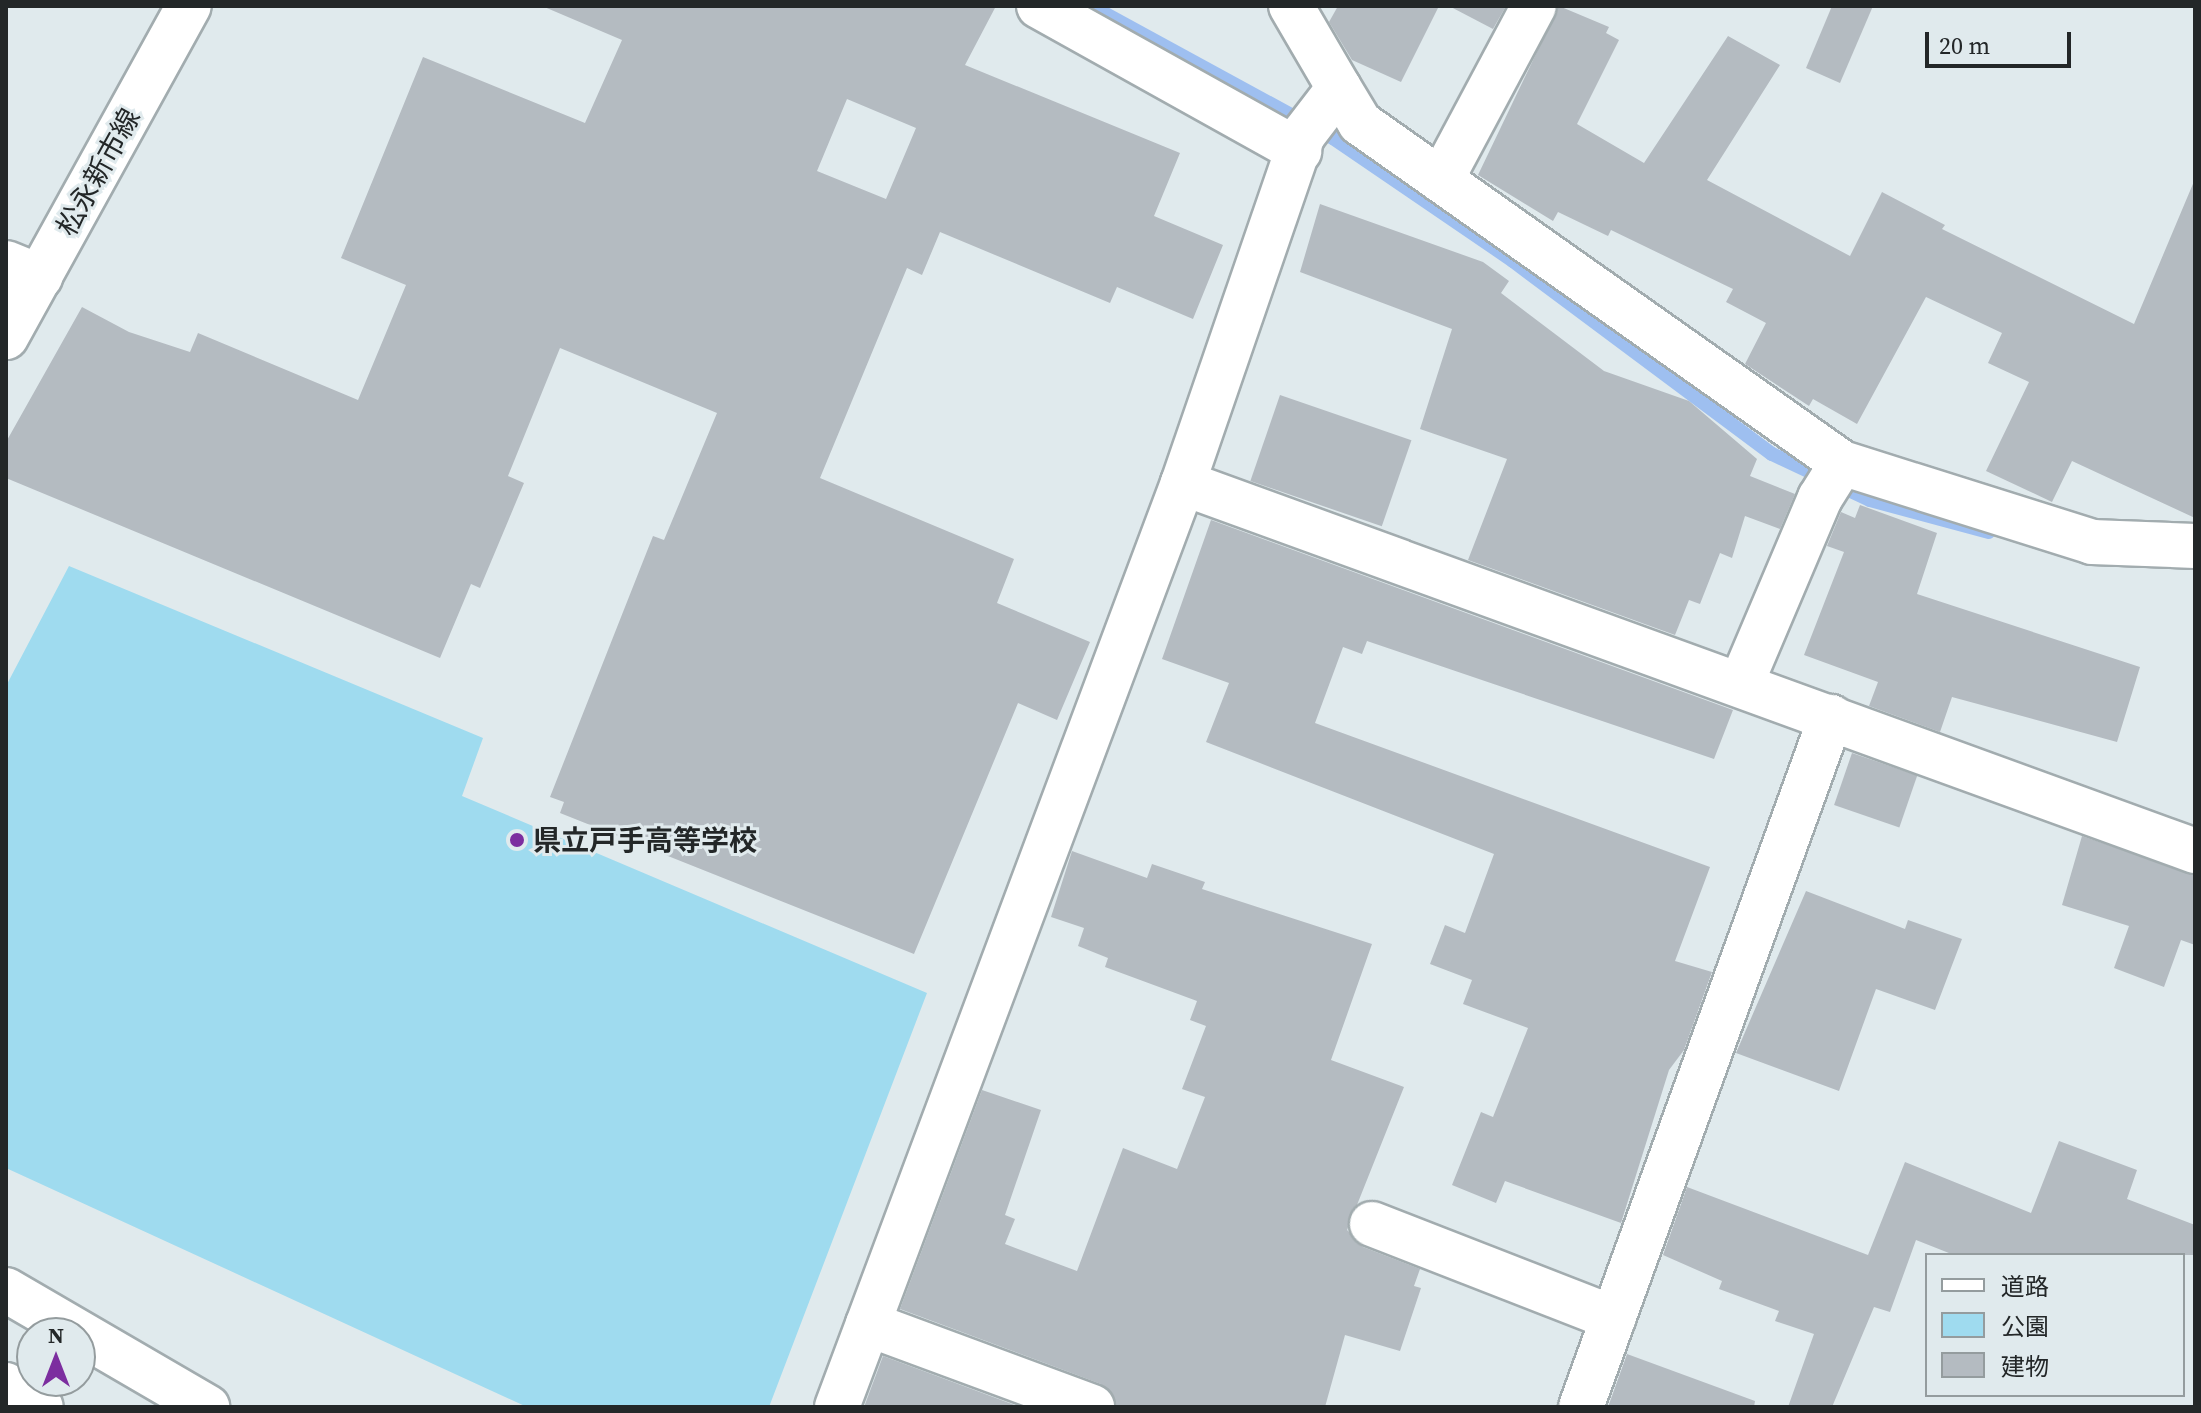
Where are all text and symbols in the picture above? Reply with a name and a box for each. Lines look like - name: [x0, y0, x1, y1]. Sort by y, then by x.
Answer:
- scale bar: [1929, 16, 2075, 66]
- text: 20 m: [1939, 29, 1990, 62]
- street label: 松永新市線: [49, 103, 147, 241]
- place label: 県立戸手高等学校: [533, 823, 757, 857]
- marker: 県立戸手高等学校: [508, 831, 526, 849]
- legend: [1925, 1253, 2185, 1397]
- text: 道路: [2001, 1270, 2049, 1303]
- text: 公園: [2001, 1310, 2049, 1343]
- north arrow: [16, 1317, 96, 1397]
- text: N: [48, 1320, 64, 1350]
- text: 建物: [2001, 1350, 2049, 1383]

